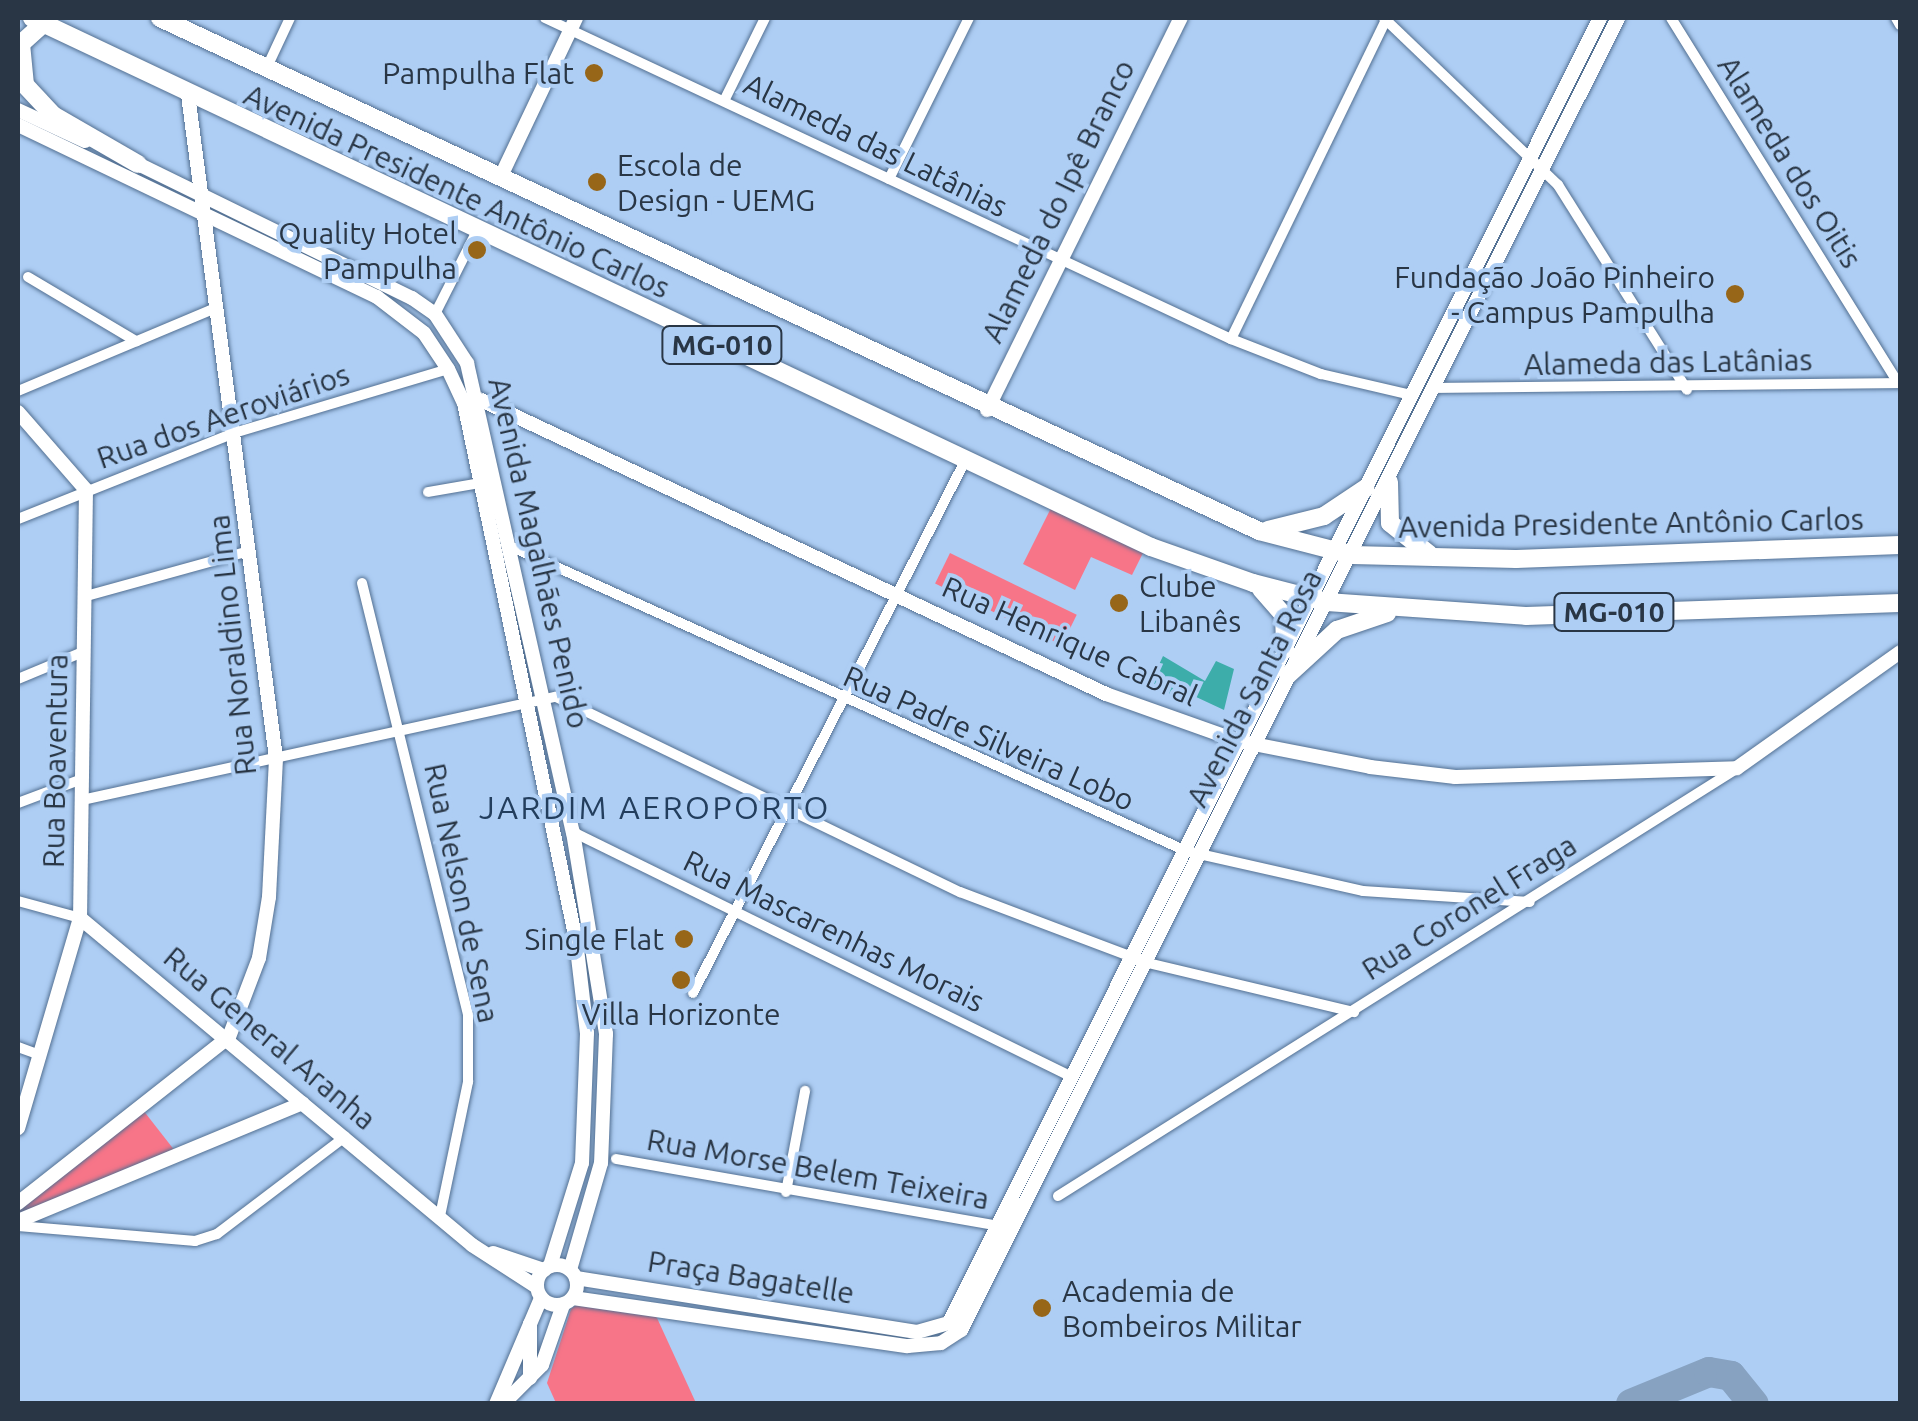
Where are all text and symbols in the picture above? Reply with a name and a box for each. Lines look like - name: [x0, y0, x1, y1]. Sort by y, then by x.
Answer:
- street label: Alameda dos Oitis: [1710, 50, 1870, 274]
- street label: Alameda do Ipê Branco: [974, 54, 1142, 348]
- place label: Pampulha Flat: [382, 55, 574, 91]
- marker: Pampulha Flat: [583, 62, 605, 84]
- street label: Alameda das Latânias: [738, 66, 1014, 224]
- street label: Avenida Presidente Antônio Carlos: [238, 76, 676, 306]
- place label: Escola de Design - UEMG: [617, 147, 815, 218]
- marker: Escola de Design - UEMG: [586, 171, 608, 193]
- place label: Quality Hotel Pampulha: [278, 215, 457, 286]
- marker: Quality Hotel Pampulha: [466, 239, 488, 261]
- place label: Fundação João Pinheiro - Campus Pampulha: [1394, 259, 1715, 330]
- marker: Fundação João Pinheiro - Campus Pampulha: [1724, 283, 1746, 305]
- road number: MG-010: [660, 322, 784, 368]
- street label: Alameda das Latânias: [1523, 341, 1813, 383]
- street label: Rua dos Aeroviários: [92, 356, 354, 476]
- street label: Avenida Magalhães Penido: [481, 374, 597, 732]
- street label: Avenida Presidente Antônio Carlos: [1398, 501, 1864, 545]
- street label: Rua Noraldino Lima: [200, 513, 264, 777]
- street label: Avenida Santa Rosa: [1179, 563, 1329, 813]
- place label: Clube Libanês: [1139, 568, 1241, 638]
- street label: Rua Henrique Cabral: [937, 569, 1203, 713]
- road number: MG-010: [1552, 589, 1676, 635]
- marker: Clube Libanês: [1108, 592, 1130, 614]
- street label: Rua Boaventura: [35, 654, 75, 868]
- street label: Rua Padre Silveira Lobo: [838, 658, 1140, 818]
- street label: Rua Nelson de Sena: [417, 760, 507, 1026]
- district label: JARDIM AEROPORTO: [479, 788, 831, 826]
- street label: Rua Coronel Fraga: [1355, 827, 1583, 987]
- street label: Rua Mascarenhas Morais: [678, 842, 990, 1020]
- place label: Single Flat: [524, 921, 664, 957]
- marker: Single Flat: [673, 928, 695, 950]
- street label: Rua General Aranha: [157, 939, 383, 1137]
- marker: Villa Horizonte: [670, 969, 692, 991]
- place label: Villa Horizonte: [582, 996, 780, 1032]
- street label: Rua Morse Belem Teixeira: [644, 1121, 992, 1217]
- street label: Praça Bagatelle: [645, 1243, 857, 1311]
- place label: Academia de Bombeiros Militar: [1062, 1273, 1302, 1344]
- marker: Academia de Bombeiros Militar: [1031, 1297, 1053, 1319]

